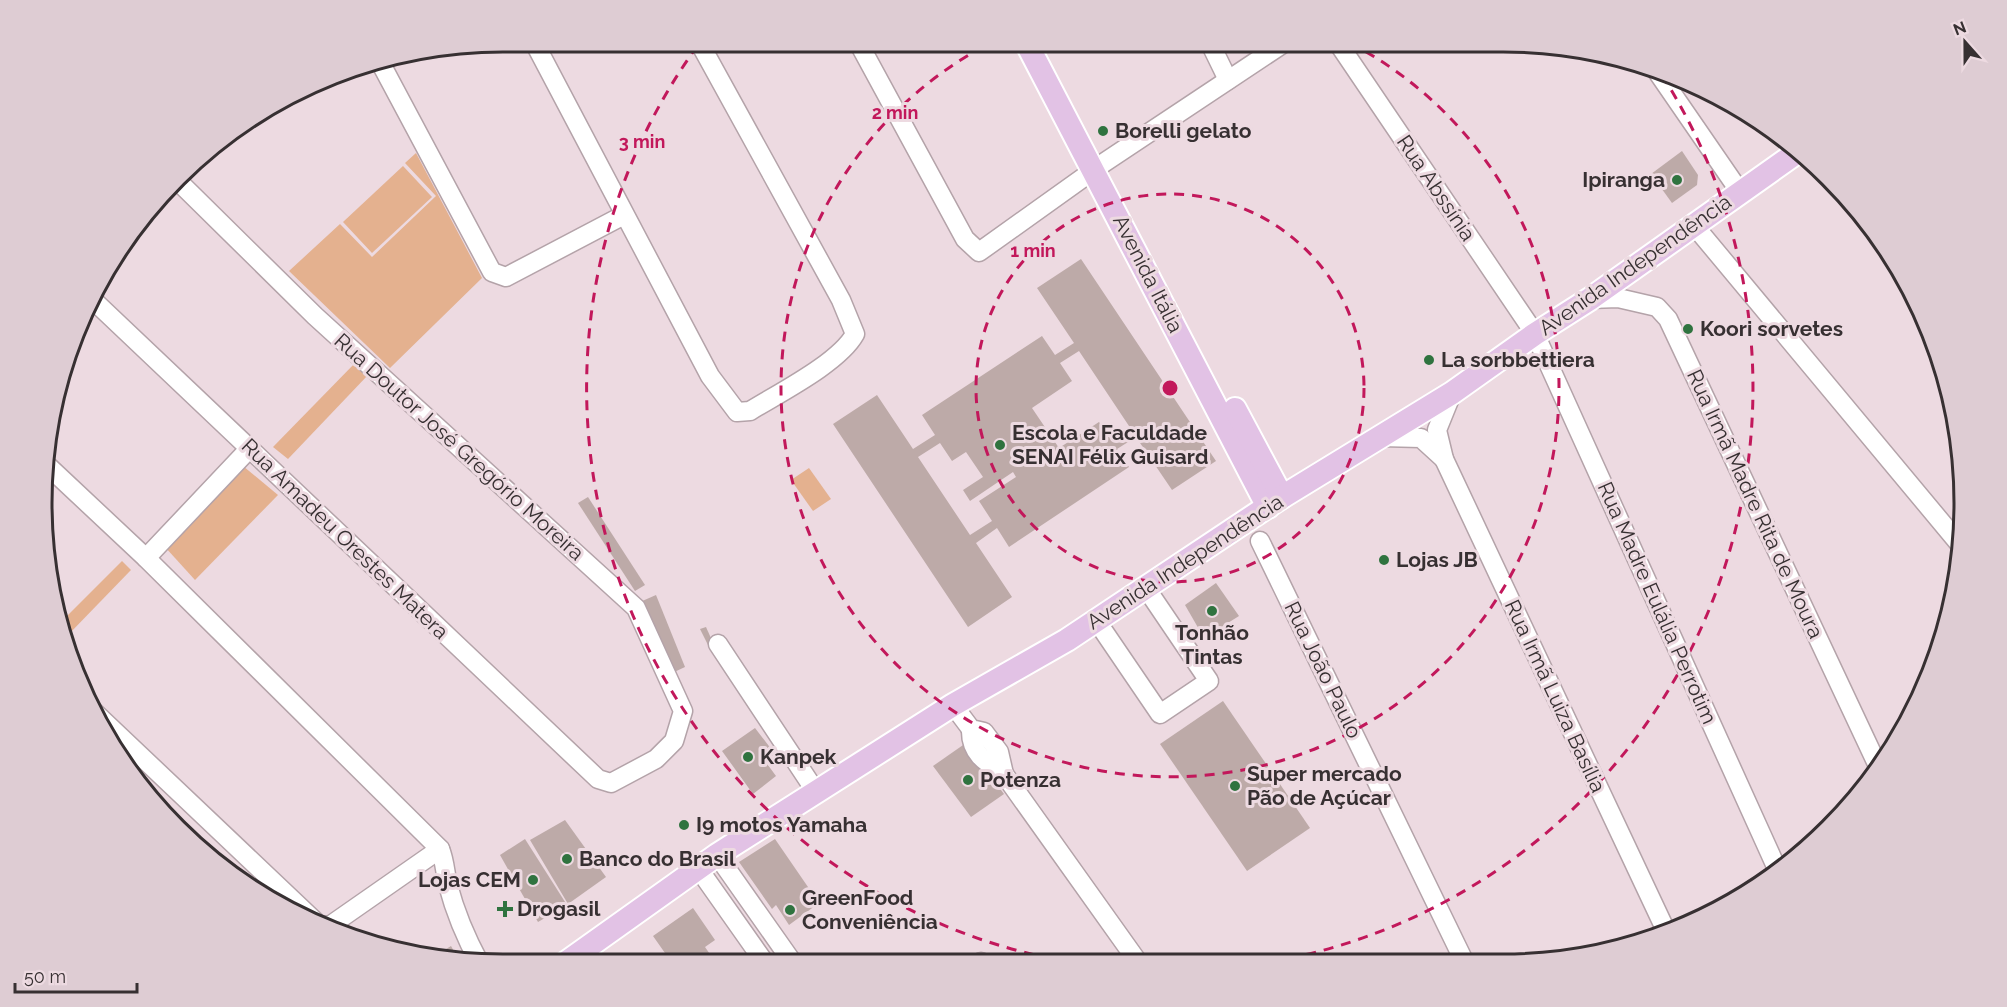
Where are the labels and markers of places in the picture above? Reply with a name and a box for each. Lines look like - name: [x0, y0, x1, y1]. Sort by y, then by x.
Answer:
- place label: Borelli gelato: [1115, 118, 1252, 143]
- marker: Borelli gelato: [1096, 124, 1110, 138]
- place label: Ipiranga: [1582, 167, 1665, 192]
- marker: Ipiranga: [1670, 173, 1684, 187]
- place label: Koori sorvetes: [1700, 316, 1843, 341]
- marker: Koori sorvetes: [1681, 322, 1695, 336]
- place label: La sorbbettiera: [1441, 347, 1595, 372]
- marker: La sorbbettiera: [1422, 353, 1436, 367]
- centre of rings: [1160, 378, 1180, 398]
- place label: Escola e Faculdade SENAI Félix Guisard: [1012, 420, 1208, 469]
- marker: Escola e Faculdade SENAI Félix Guisard: [993, 438, 1007, 452]
- place label: Lojas JB: [1396, 547, 1478, 572]
- marker: Lojas JB: [1377, 553, 1391, 567]
- marker: Tonhão Tintas: [1205, 604, 1219, 618]
- place label: Tonhão Tintas: [1175, 620, 1249, 669]
- place label: Kanpek: [760, 744, 837, 769]
- marker: Kanpek: [741, 750, 755, 764]
- place label: Super mercado Pão de Açúcar: [1247, 761, 1402, 810]
- place label: Potenza: [980, 767, 1061, 792]
- marker: Potenza: [961, 773, 975, 787]
- marker: Super mercado Pão de Açúcar: [1228, 779, 1242, 793]
- place label: I9 motos Yamaha: [696, 812, 867, 837]
- marker: I9 motos Yamaha: [677, 818, 691, 832]
- place label: Banco do Brasil: [579, 846, 736, 871]
- marker: Banco do Brasil: [560, 852, 574, 866]
- place label: Lojas CEM: [418, 867, 521, 892]
- marker: Lojas CEM: [526, 873, 540, 887]
- place label: GreenFood Conveniência: [802, 885, 938, 934]
- place label: Drogasil: [517, 896, 601, 921]
- marker: Drogasil: [498, 902, 512, 916]
- marker: GreenFood Conveniência: [783, 903, 797, 917]

